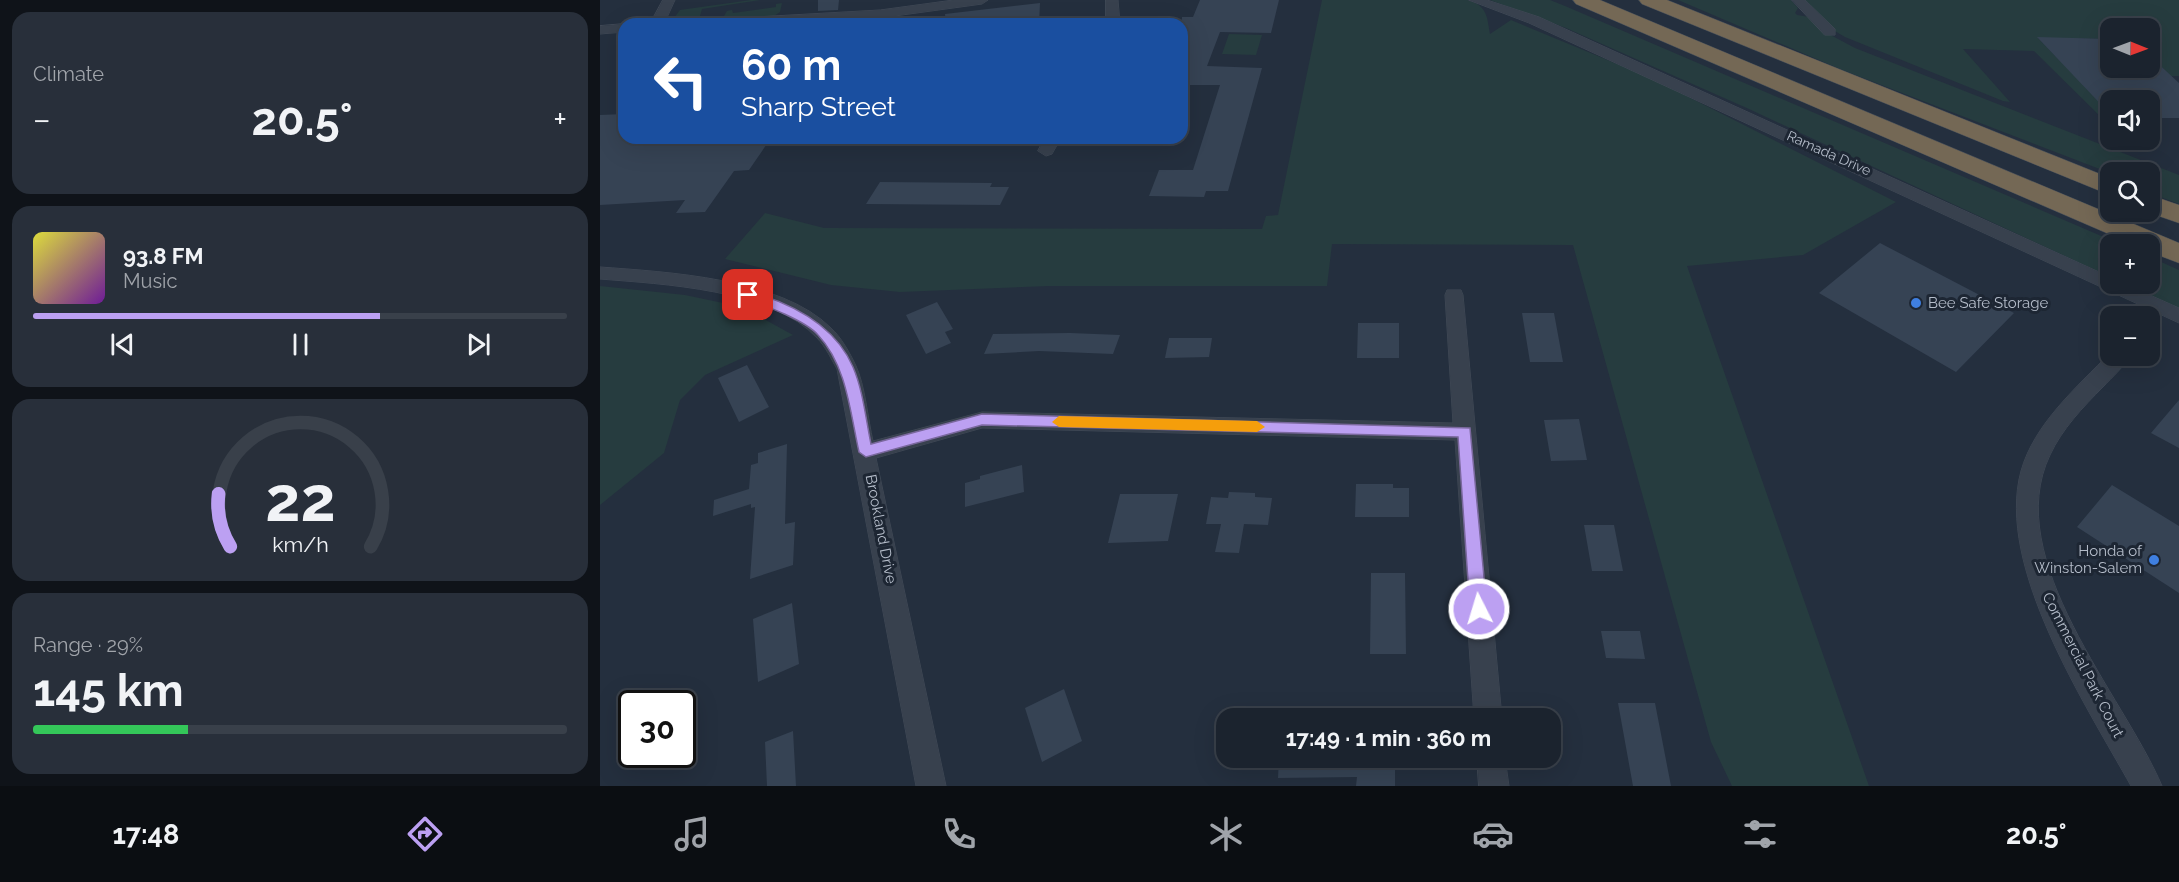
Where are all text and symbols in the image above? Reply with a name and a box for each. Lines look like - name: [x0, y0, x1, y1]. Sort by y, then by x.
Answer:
- north arrow: [2100, 18, 2160, 78]
- map controls: [2100, 18, 2160, 366]
- text: 60 m: [741, 41, 841, 90]
- icon: left: [642, 42, 720, 120]
- text: Climate: [33, 62, 104, 86]
- button: sound: [2100, 90, 2160, 150]
- text: Sharp Street: [741, 91, 896, 122]
- text: 20.5°: [252, 93, 352, 146]
- text: −: [33, 100, 51, 139]
- text: +: [553, 100, 567, 139]
- street label: Ramada Drive: [1784, 127, 1874, 179]
- button: search: [2100, 162, 2160, 222]
- button: +: [2100, 234, 2160, 294]
- text: 93.8 FM: [123, 243, 203, 269]
- text: Music: [123, 269, 177, 293]
- pin: [722, 269, 773, 320]
- icon: arrive: [731, 278, 764, 311]
- place label: Bee Safe Storage: [1928, 294, 2048, 312]
- marker: Bee Safe Storage: [1909, 296, 1923, 310]
- button: −: [2100, 306, 2160, 366]
- icon: previous: [106, 328, 139, 361]
- icon: pause: [284, 328, 317, 361]
- icon: next: [462, 328, 495, 361]
- text: 22: [265, 462, 335, 536]
- street label: Brookland Drive: [862, 473, 900, 585]
- text: km/h: [272, 532, 328, 557]
- place label: Honda of Winston-Salem: [2034, 542, 2143, 577]
- marker: Honda of Winston-Salem: [2147, 553, 2161, 567]
- position arrow: [1447, 577, 1511, 641]
- street label: Commercial Park Court: [2039, 589, 2127, 741]
- text: Range · 29%: [33, 633, 143, 657]
- text: 145 km: [33, 664, 184, 717]
- speed limit sign: 30: [618, 690, 696, 768]
- text: 17:49 · 1 min · 360 m: [1286, 725, 1491, 751]
- icon: directions: [404, 813, 446, 855]
- icon: music: [671, 813, 713, 855]
- icon: phone: [938, 813, 980, 855]
- icon: climate: [1205, 813, 1247, 855]
- icon: car: [1472, 813, 1514, 855]
- icon: filters: [1739, 813, 1781, 855]
- text: 17:48: [112, 819, 179, 850]
- text: 20.5°: [2006, 819, 2066, 850]

